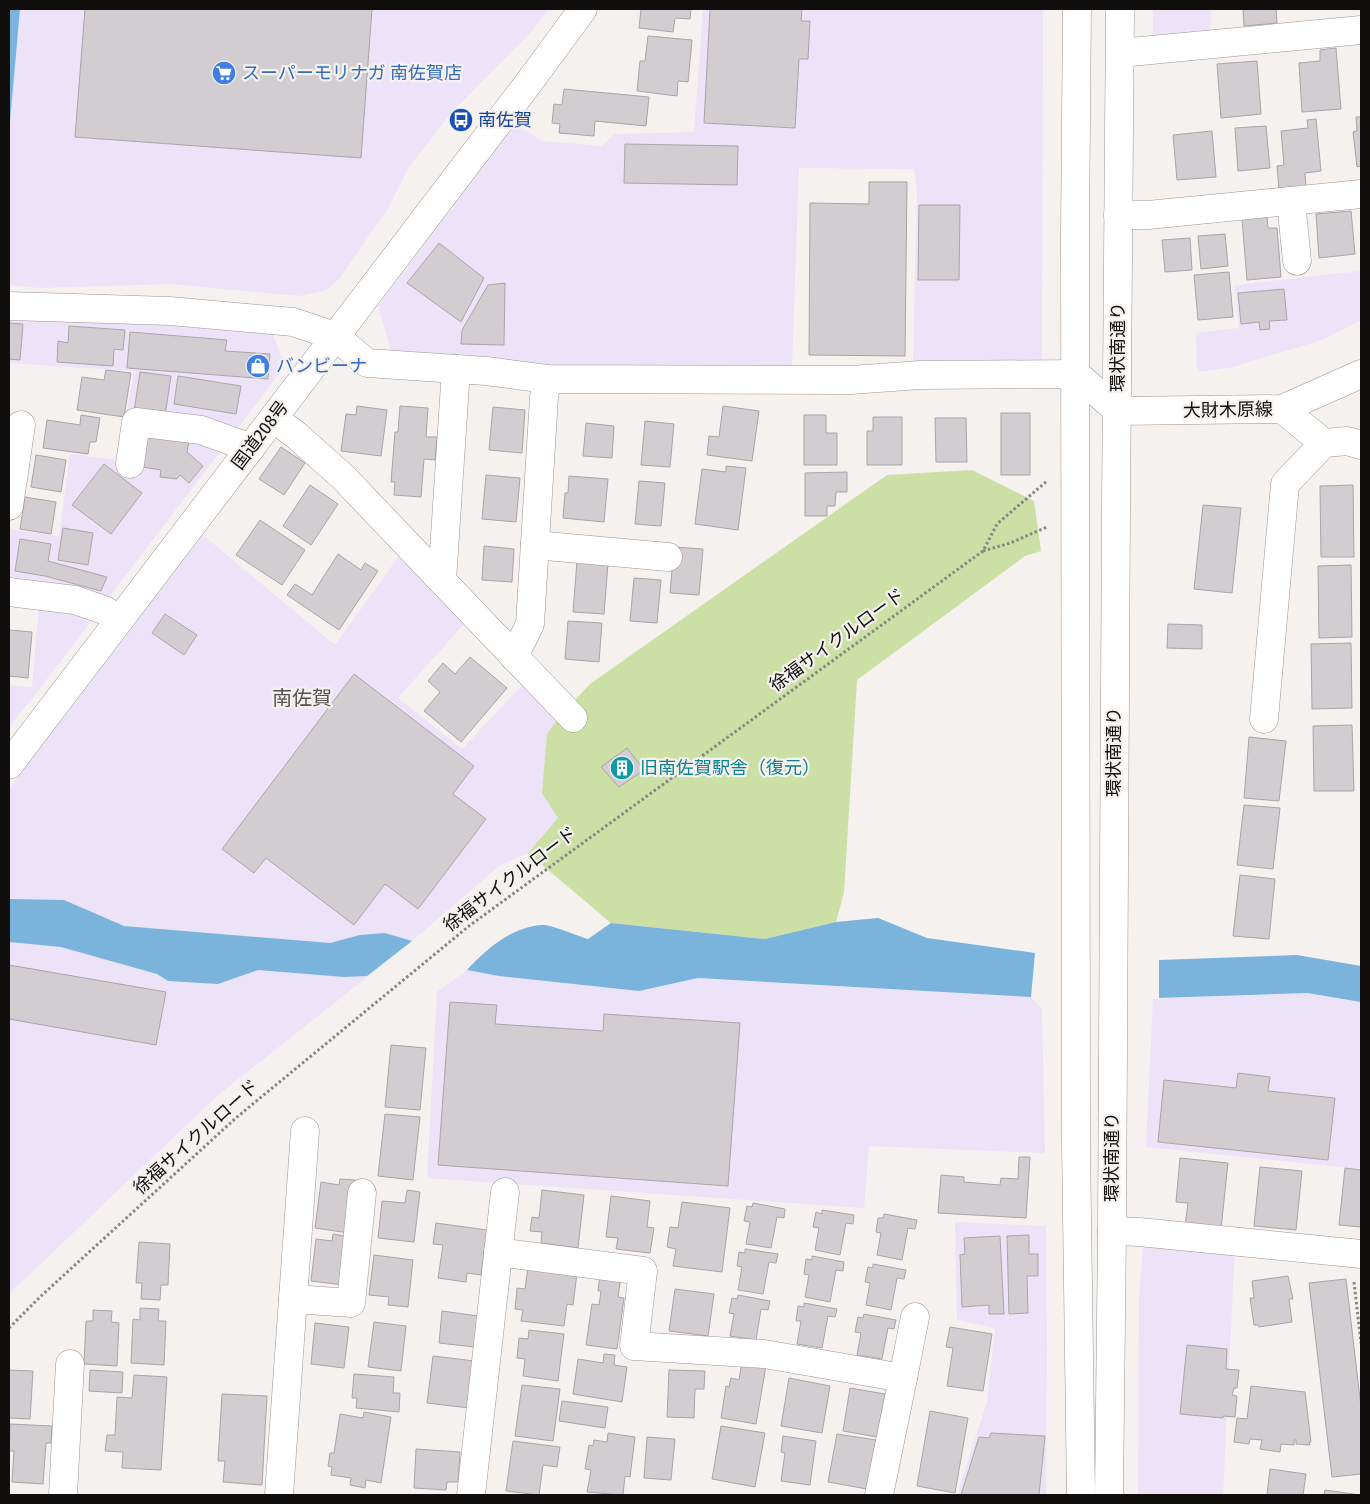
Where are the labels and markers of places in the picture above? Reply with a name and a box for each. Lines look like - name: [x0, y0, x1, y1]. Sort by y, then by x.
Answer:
- supermarket icon: スーパーモリナガ 南佐賀店: [211, 60, 237, 86]
- place label: スーパーモリナガ 南佐賀店: [242, 62, 462, 84]
- bus stop icon: 南佐賀: [448, 107, 474, 133]
- place label: 南佐賀: [478, 109, 532, 131]
- shop icon: バンビーナ: [245, 353, 271, 379]
- place label: バンビーナ: [276, 355, 367, 377]
- building icon: 旧南佐賀駅舎（復元）: [609, 755, 635, 781]
- place label: 旧南佐賀駅舎（復元）: [640, 757, 820, 779]

